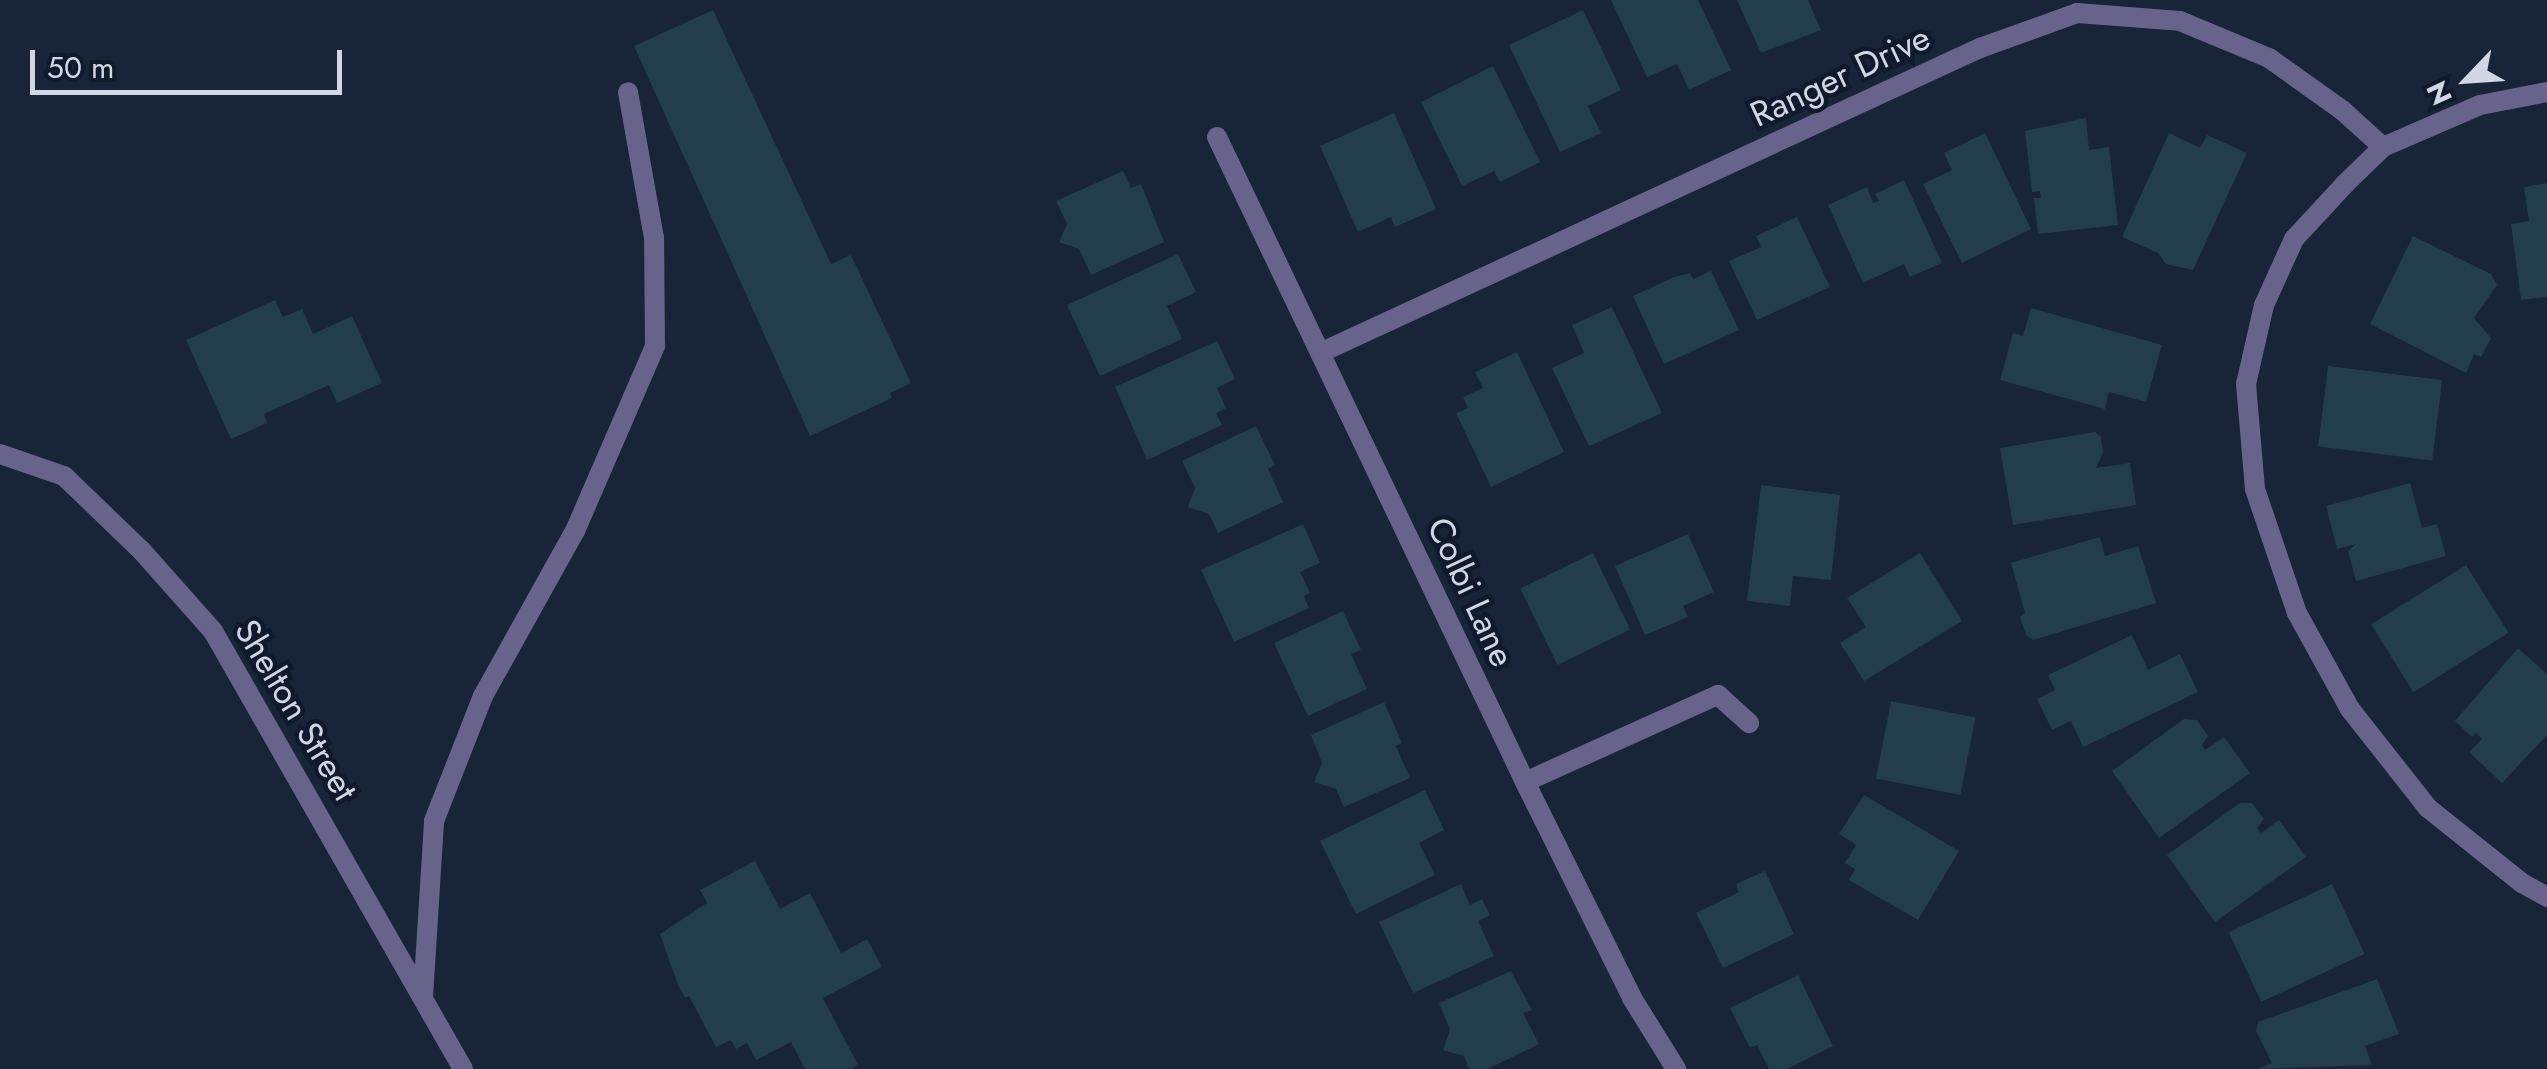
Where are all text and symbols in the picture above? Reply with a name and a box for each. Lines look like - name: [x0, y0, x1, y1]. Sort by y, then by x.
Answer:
- street label: Ranger Drive: [1744, 16, 1936, 136]
- scale bar: [35, 30, 348, 92]
- north arrow: [2417, 30, 2517, 130]
- text: 50 m: [47, 46, 114, 89]
- text: N: [2416, 74, 2463, 112]
- street label: Colbi Lane: [1418, 511, 1524, 673]
- street label: Shelton Street: [226, 612, 366, 808]

